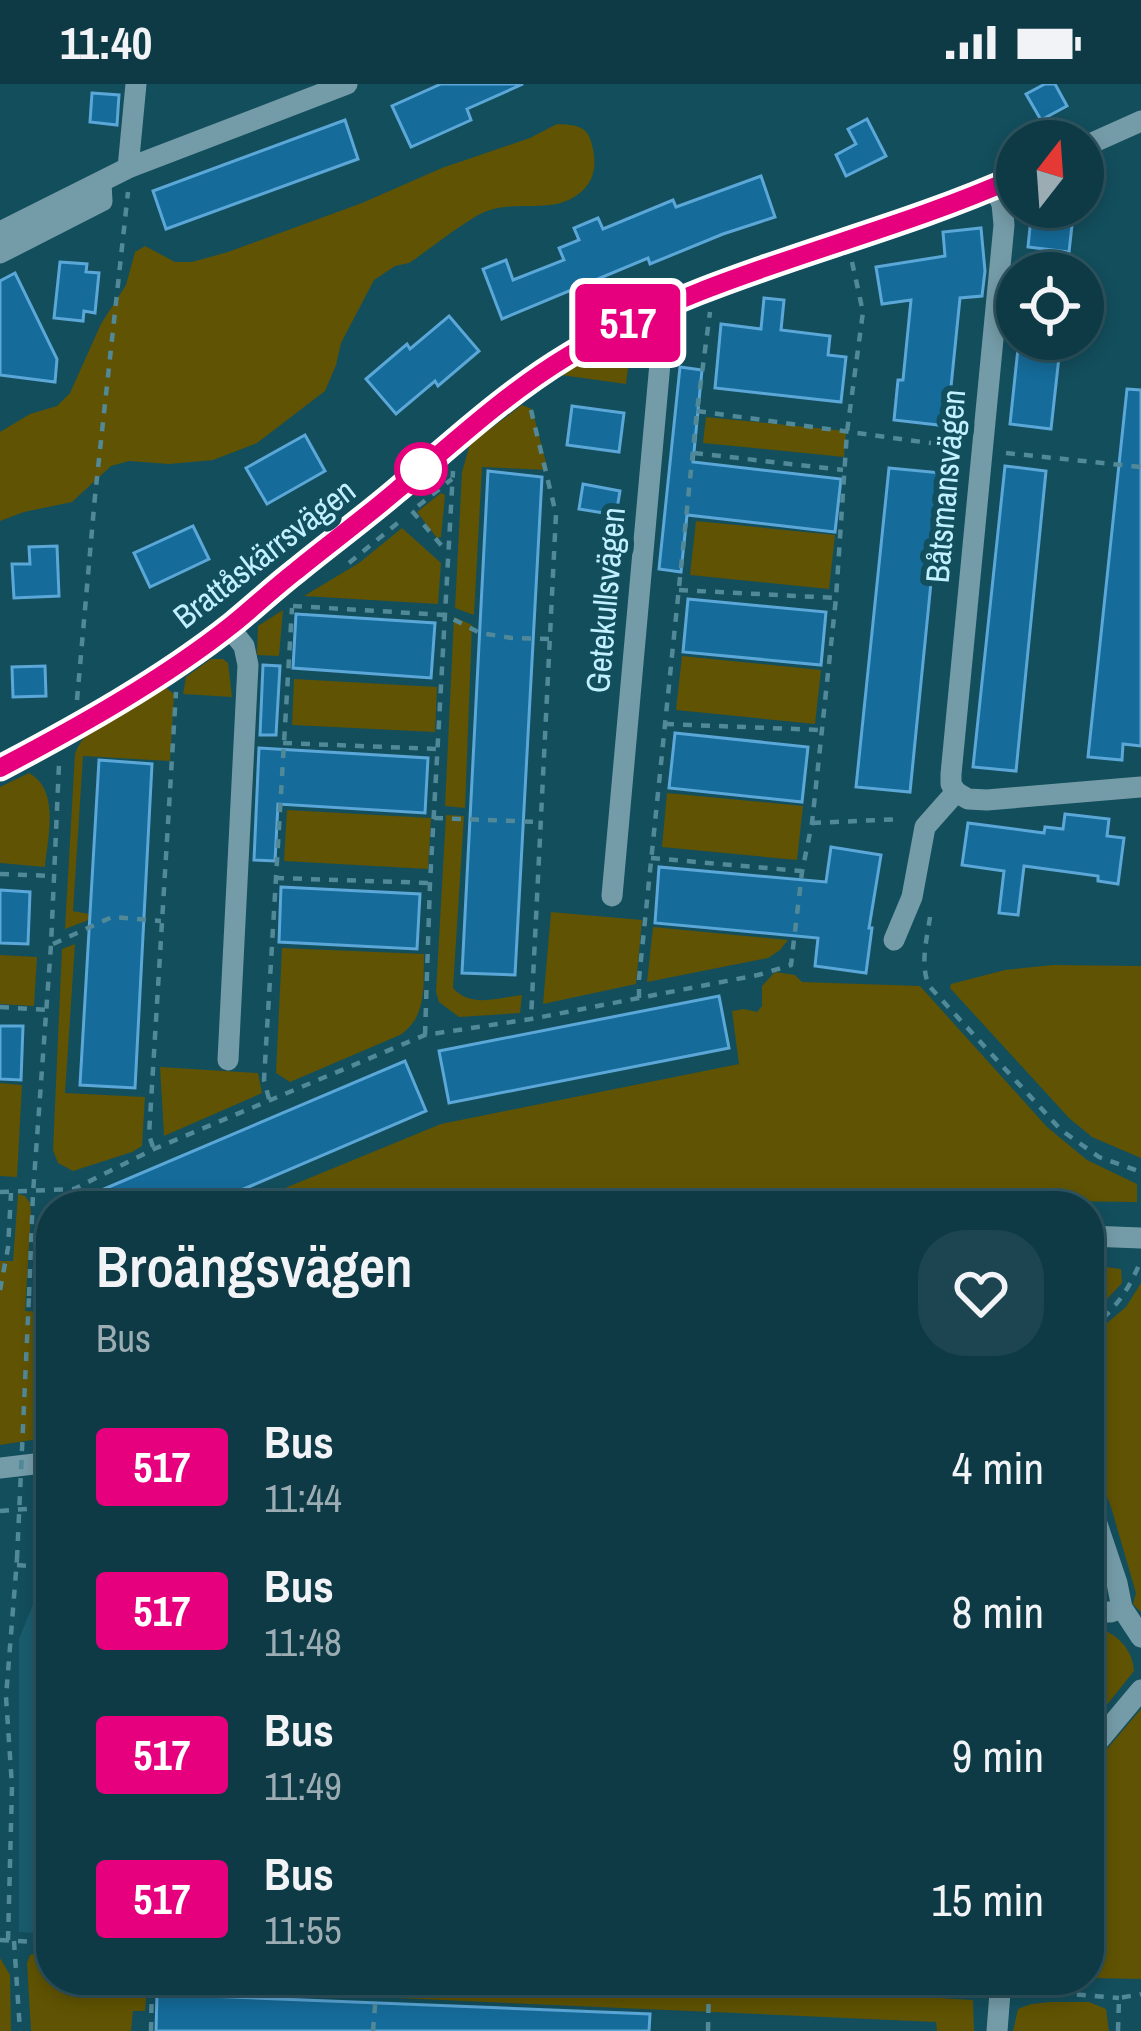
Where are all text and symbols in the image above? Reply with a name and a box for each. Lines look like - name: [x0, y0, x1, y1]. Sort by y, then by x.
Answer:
- text: 11:40: [60, 12, 152, 73]
- north arrow: [996, 120, 1104, 228]
- map controls: [996, 120, 1104, 360]
- button: locate: [996, 252, 1104, 360]
- line badge: 517: [559, 284, 697, 362]
- text: 517: [599, 295, 657, 351]
- street label: Båtsmansvägen: [915, 387, 975, 585]
- unlabelled marker: [396, 444, 446, 494]
- street label: Brattåskärrsvägen: [164, 468, 364, 638]
- street label: Getekullsvägen: [575, 505, 635, 695]
- text: Broängsvägen: [96, 1228, 413, 1305]
- button: heart: [918, 1230, 1044, 1356]
- text: Bus: [96, 1312, 151, 1364]
- text: Bus: [264, 1411, 334, 1472]
- text: 4 min: [952, 1437, 1044, 1498]
- text: 517: [133, 1439, 191, 1495]
- text: 11:44: [264, 1472, 342, 1524]
- text: Bus: [264, 1555, 334, 1616]
- text: 8 min: [952, 1581, 1044, 1642]
- text: 517: [133, 1583, 191, 1639]
- text: 11:48: [264, 1616, 342, 1668]
- text: Bus: [264, 1699, 334, 1760]
- text: 9 min: [952, 1725, 1044, 1786]
- text: 517: [133, 1727, 191, 1783]
- text: 11:49: [264, 1760, 342, 1812]
- text: Bus: [264, 1843, 334, 1904]
- text: 15 min: [931, 1869, 1044, 1930]
- text: 517: [133, 1871, 191, 1927]
- text: 11:55: [264, 1904, 342, 1956]

